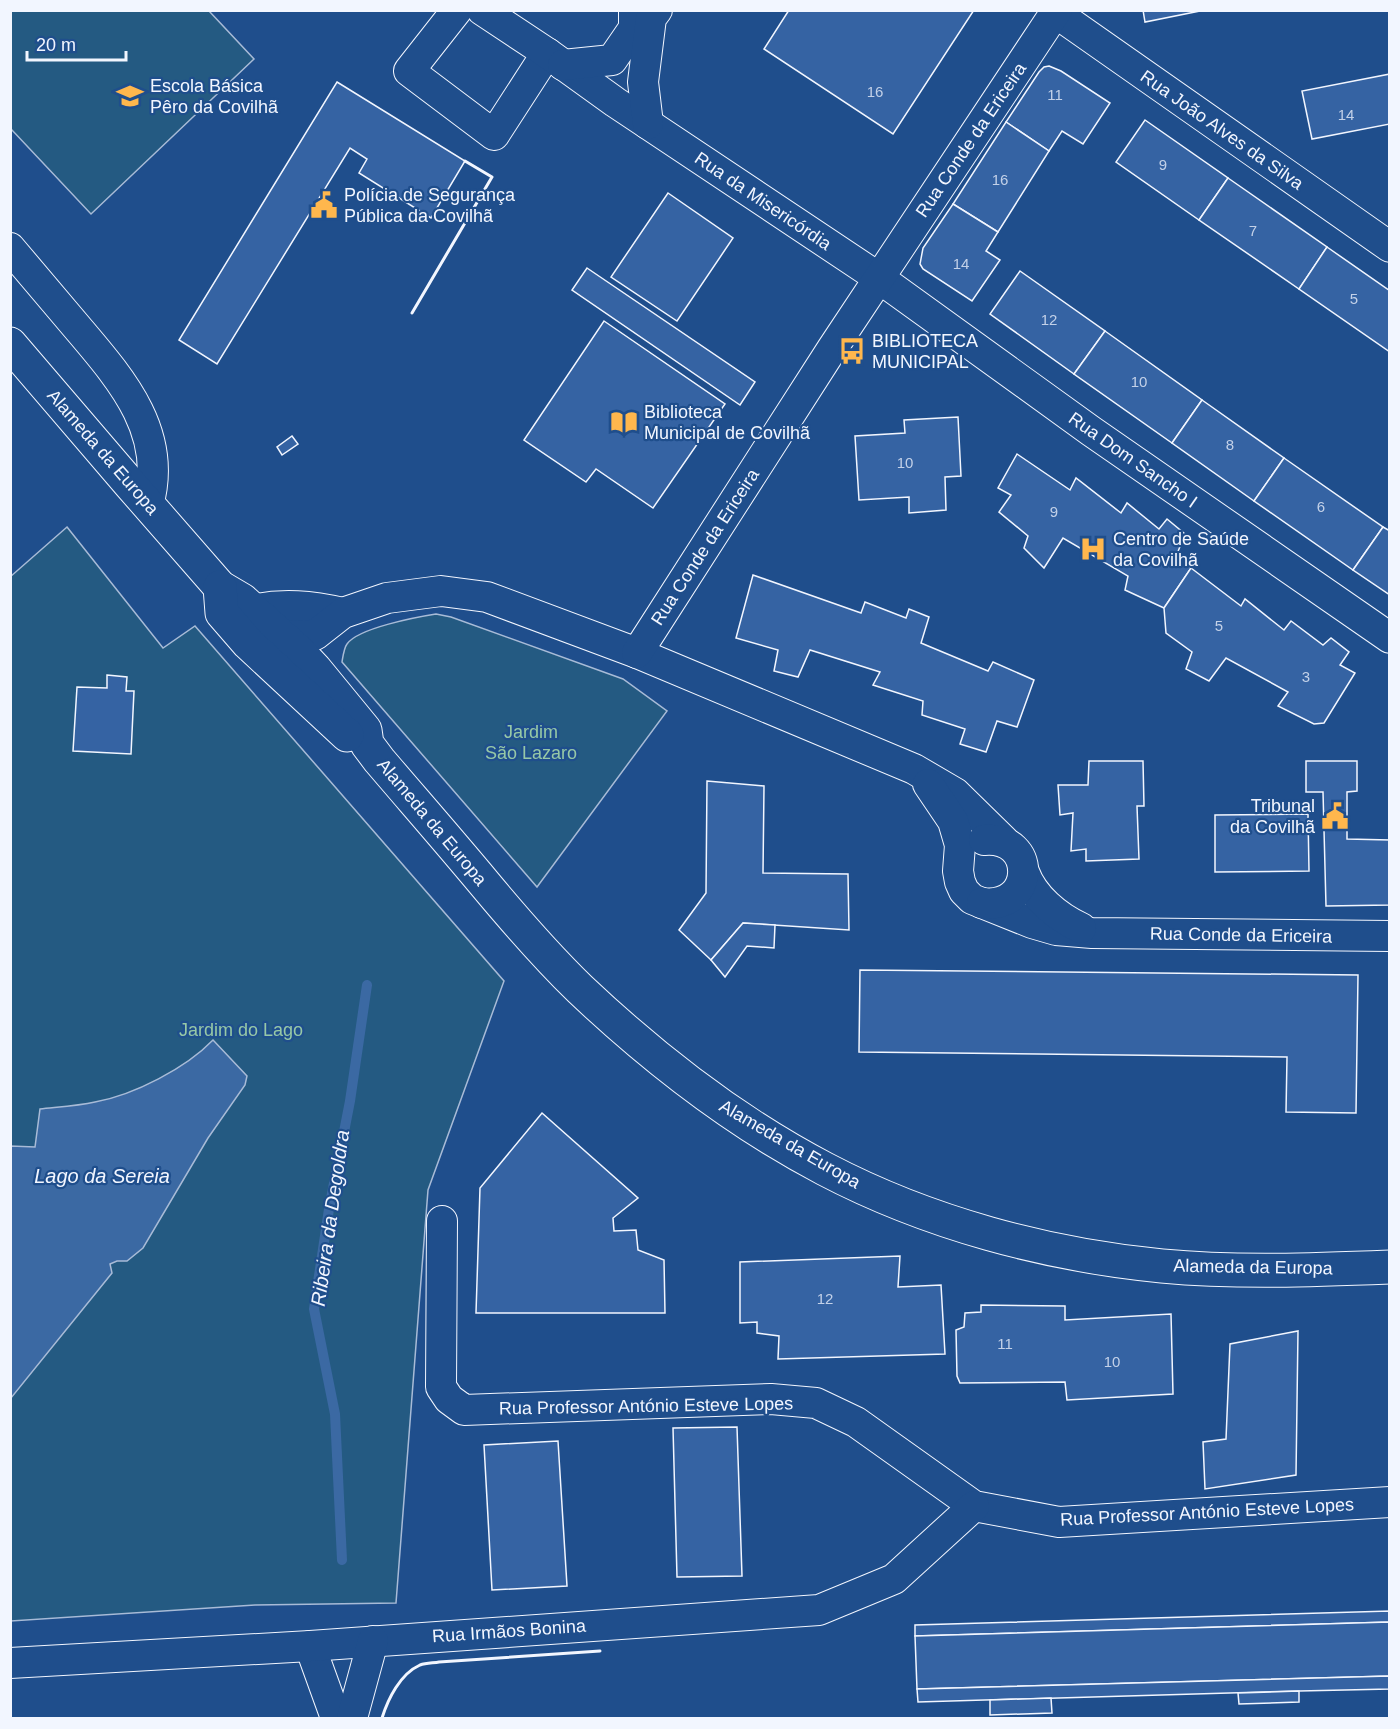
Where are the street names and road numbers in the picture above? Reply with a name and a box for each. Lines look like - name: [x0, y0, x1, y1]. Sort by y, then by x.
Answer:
- street label: Rua Conde da Ericeira: [912, 58, 1031, 221]
- street label: Rua João Alves da Silva: [1137, 66, 1308, 194]
- street label: Rua da Misericórdia: [691, 148, 836, 255]
- street label: Alameda da Europa: [43, 385, 163, 519]
- street label: Rua Dom Sancho I: [1065, 408, 1201, 512]
- street label: Rua Conde da Ericeira: [647, 464, 764, 629]
- street label: Alameda da Europa: [373, 755, 491, 890]
- street label: Rua Conde da Ericeira: [1150, 923, 1333, 947]
- street label: Alameda da Europa: [716, 1096, 865, 1193]
- street label: Alameda da Europa: [1173, 1256, 1334, 1278]
- street label: Rua Professor António Esteve Lopes: [499, 1393, 793, 1419]
- street label: Rua Professor António Esteve Lopes: [1060, 1494, 1354, 1530]
- street label: Rua Irmãos Bonina: [431, 1616, 588, 1646]

